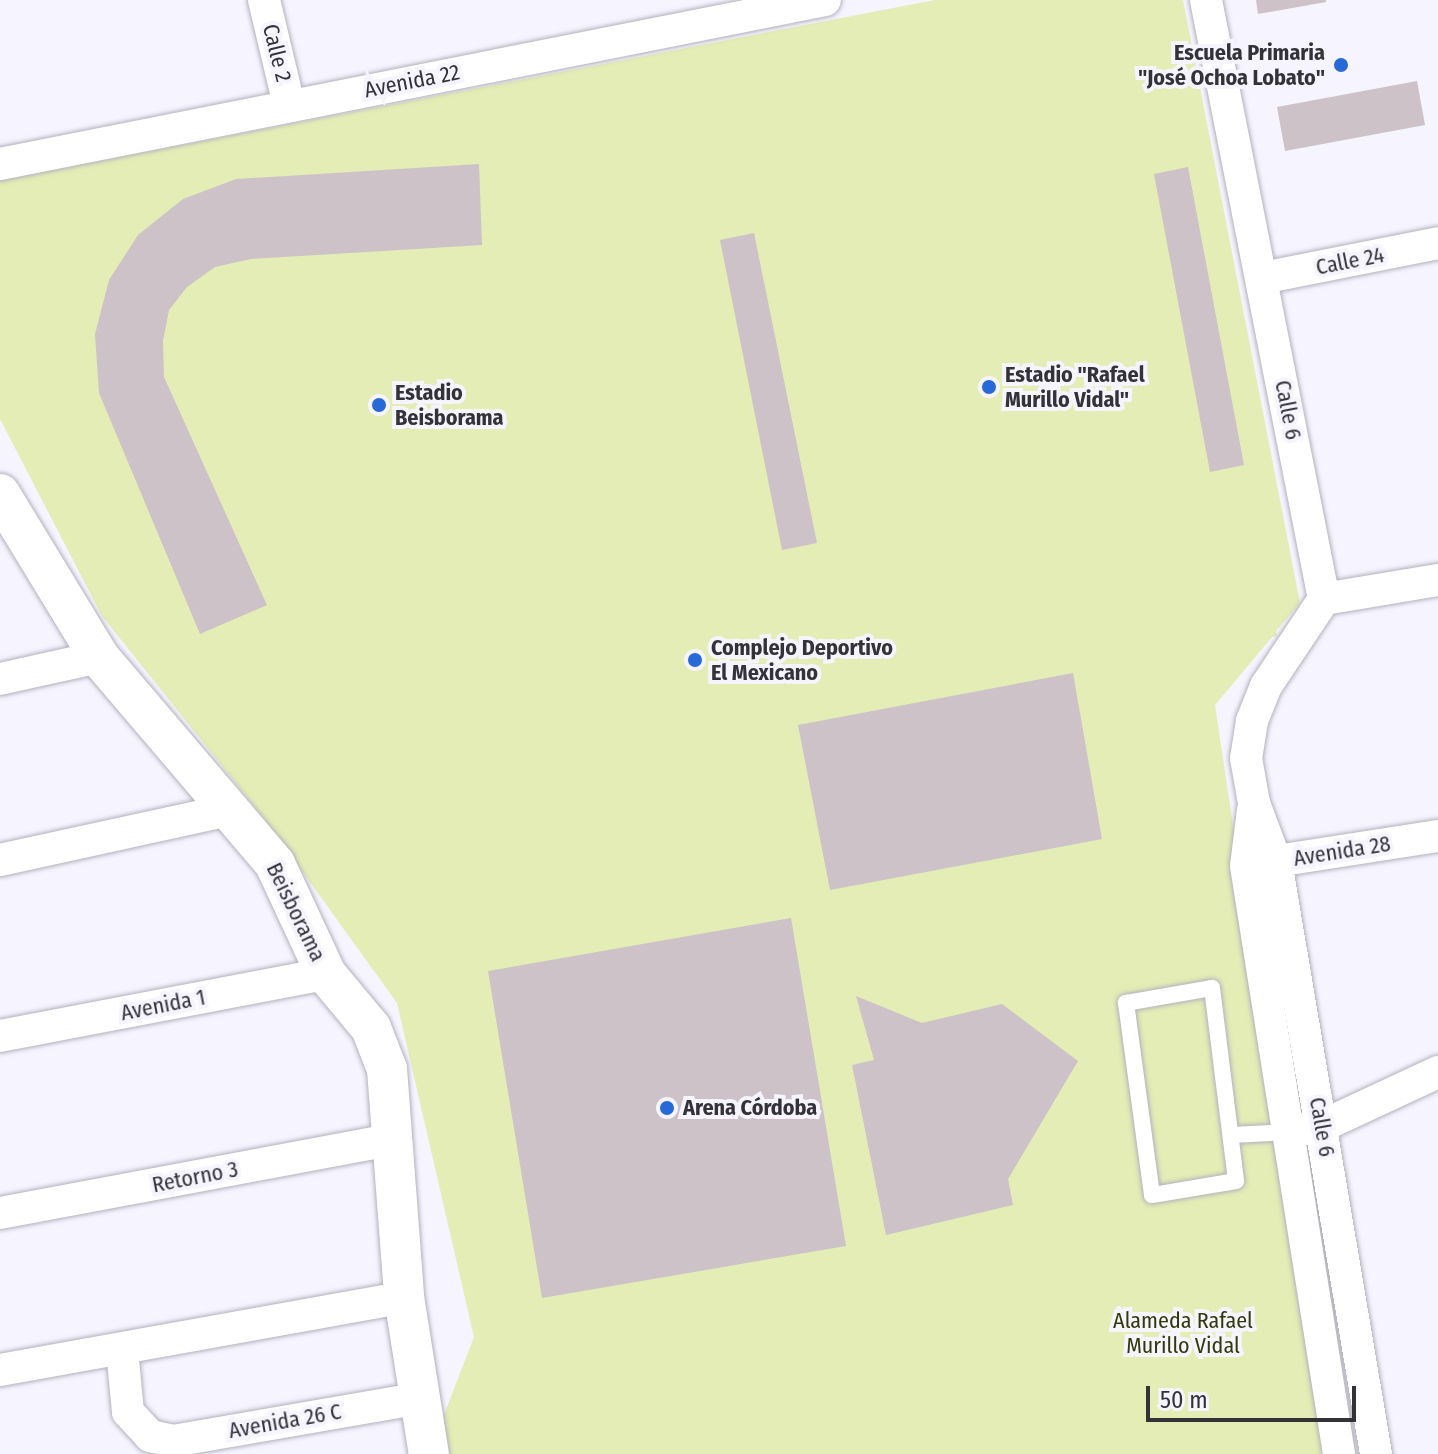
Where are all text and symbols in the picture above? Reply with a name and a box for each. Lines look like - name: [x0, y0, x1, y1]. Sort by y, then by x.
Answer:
- street label: Calle 2: [257, 21, 297, 85]
- place label: Escuela Primaria "José Ochoa Lobato": [1138, 39, 1325, 90]
- marker: Escuela Primaria "José Ochoa Lobato": [1332, 56, 1350, 74]
- street label: Avenida 22: [362, 59, 462, 103]
- street label: Calle 24: [1314, 241, 1386, 281]
- place label: Estadio "Rafael Murillo Vidal": [1005, 361, 1145, 412]
- marker: Estadio "Rafael Murillo Vidal": [980, 378, 998, 396]
- street label: Calle 6: [1269, 378, 1307, 442]
- place label: Estadio Beisborama: [395, 379, 504, 430]
- marker: Estadio Beisborama: [370, 396, 388, 414]
- place label: Complejo Deportivo El Mexicano: [711, 634, 893, 686]
- marker: Complejo Deportivo El Mexicano: [686, 651, 704, 669]
- street label: Avenida 28: [1292, 830, 1392, 872]
- street label: Beisborama: [261, 858, 331, 966]
- street label: Avenida 1: [118, 984, 208, 1026]
- place label: Arena Córdoba: [683, 1095, 817, 1121]
- street label: Calle 6: [1304, 1095, 1340, 1159]
- marker: Arena Córdoba: [658, 1099, 676, 1117]
- street label: Retorno 3: [150, 1156, 240, 1198]
- park label: Alameda Rafael Murillo Vidal: [1113, 1307, 1253, 1358]
- scale bar: [1150, 1370, 1360, 1420]
- text: 50 m: [1160, 1386, 1208, 1414]
- street label: Avenida 26 C: [227, 1398, 343, 1444]

